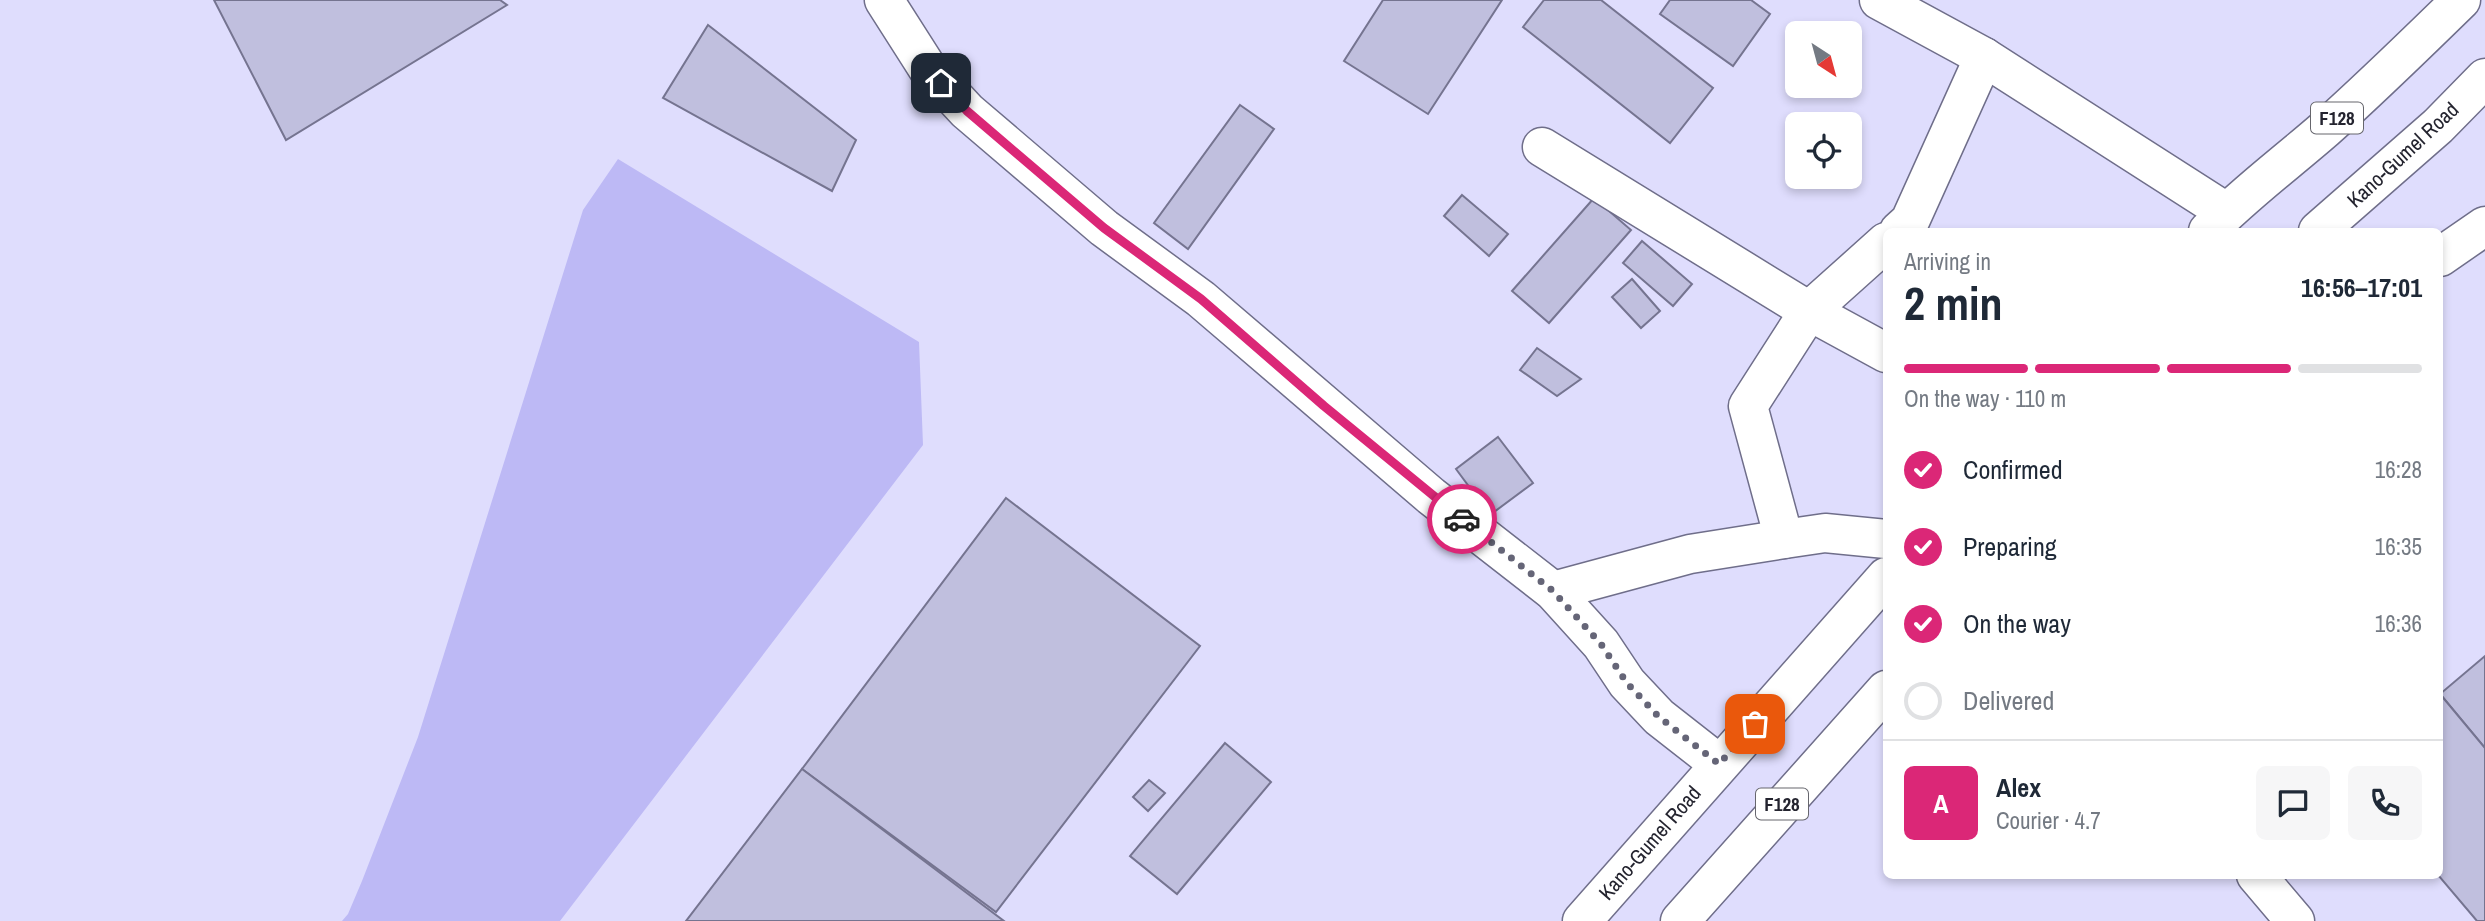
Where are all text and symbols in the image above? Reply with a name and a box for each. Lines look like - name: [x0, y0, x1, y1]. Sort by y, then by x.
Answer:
- north arrow: [1785, 21, 1862, 98]
- map controls: [1785, 21, 1862, 189]
- pin: [911, 53, 971, 113]
- icon: home: [922, 64, 960, 102]
- street label: Kano-Gumel Road: [2341, 95, 2465, 214]
- road number: F128: [2311, 102, 2363, 134]
- button: locate: [1785, 112, 1862, 189]
- text: Arriving in: [1904, 246, 1991, 277]
- text: 16:56–17:01: [2301, 270, 2422, 305]
- text: 2 min: [1904, 272, 2003, 334]
- text: On the way · 110 m: [1904, 383, 2066, 414]
- icon: check: [1904, 451, 1942, 489]
- text: Confirmed: [1963, 452, 2063, 487]
- text: 16:28: [2375, 454, 2422, 485]
- courier: [1427, 484, 1497, 554]
- icon: car: [1443, 500, 1481, 538]
- icon: check: [1904, 528, 1942, 566]
- text: Preparing: [1963, 529, 2057, 564]
- text: 16:35: [2375, 531, 2422, 562]
- icon: check: [1904, 605, 1942, 643]
- text: On the way: [1963, 606, 2071, 641]
- text: 16:36: [2375, 608, 2422, 639]
- text: Delivered: [1963, 683, 2054, 718]
- pin: [1725, 694, 1785, 754]
- icon: bag: [1736, 705, 1774, 743]
- button: chat: [2256, 766, 2330, 840]
- button: phone: [2348, 766, 2422, 840]
- text: Alex: [1996, 770, 2041, 805]
- street label: Kano-Gumel Road: [1592, 779, 1707, 906]
- text: A: [1933, 786, 1949, 821]
- road number: F128: [1756, 789, 1808, 820]
- text: Courier · 4.7: [1996, 805, 2101, 836]

